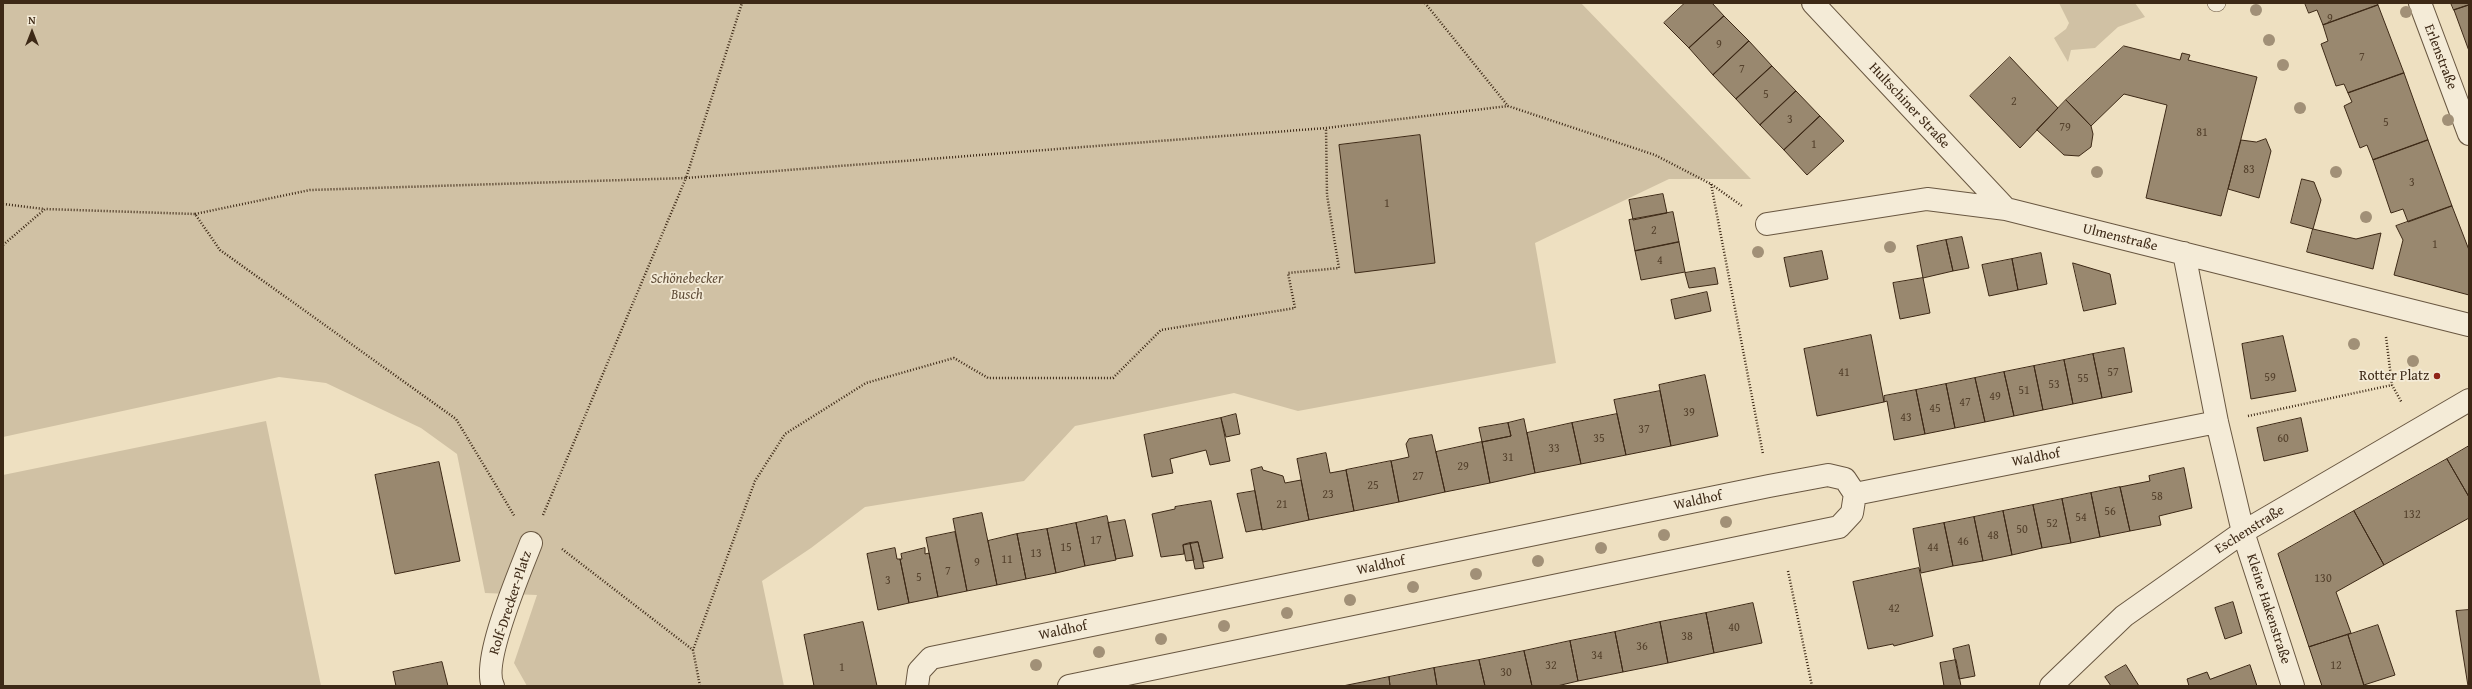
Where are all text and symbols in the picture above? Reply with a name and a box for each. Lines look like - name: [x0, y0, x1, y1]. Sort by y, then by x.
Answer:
- north arrow: [12, 12, 52, 52]
- text: N: [28, 12, 36, 28]
- house number: 9: [2327, 12, 2333, 26]
- street label: Erlenstraße: [2420, 22, 2460, 92]
- house number: 9: [1716, 38, 1722, 52]
- house number: 7: [2359, 51, 2365, 65]
- street label: Hultschiner Straße: [1865, 60, 1953, 152]
- house number: 7: [1739, 63, 1745, 77]
- house number: 5: [1763, 88, 1769, 102]
- house number: 2: [2011, 95, 2017, 109]
- house number: 3: [1787, 113, 1793, 127]
- house number: 5: [2383, 116, 2389, 130]
- house number: 79: [2059, 121, 2071, 135]
- house number: 81: [2196, 126, 2208, 140]
- house number: 1: [1811, 138, 1817, 152]
- house number: 83: [2243, 163, 2255, 177]
- house number: 3: [2409, 176, 2415, 190]
- house number: 1: [1384, 197, 1390, 211]
- street label: Ulmenstraße: [2081, 221, 2159, 255]
- house number: 2: [1651, 224, 1657, 238]
- house number: 1: [2432, 238, 2438, 252]
- house number: 4: [1657, 254, 1663, 268]
- park label: Schönebecker Busch: [651, 271, 723, 304]
- house number: 41: [1838, 366, 1850, 380]
- house number: 57: [2107, 366, 2119, 380]
- place label: Rotter Platz: [2359, 368, 2429, 384]
- house number: 59: [2264, 371, 2276, 385]
- marker: Rotter Platz: [2432, 371, 2442, 381]
- house number: 55: [2077, 372, 2089, 386]
- house number: 53: [2048, 378, 2060, 392]
- house number: 51: [2018, 384, 2030, 398]
- house number: 49: [1989, 390, 2001, 404]
- house number: 47: [1959, 396, 1971, 410]
- house number: 45: [1929, 402, 1941, 416]
- house number: 39: [1683, 406, 1695, 420]
- house number: 43: [1900, 411, 1912, 425]
- house number: 37: [1638, 423, 1650, 437]
- house number: 35: [1593, 432, 1605, 446]
- house number: 60: [2277, 432, 2289, 446]
- house number: 33: [1548, 442, 1560, 456]
- street label: Waldhof: [2010, 445, 2062, 471]
- house number: 31: [1502, 451, 1514, 465]
- house number: 29: [1457, 460, 1469, 474]
- house number: 27: [1412, 470, 1424, 484]
- house number: 25: [1367, 479, 1379, 493]
- house number: 23: [1322, 488, 1334, 502]
- street label: Waldhof: [1672, 488, 1724, 514]
- house number: 58: [2151, 490, 2163, 504]
- house number: 21: [1276, 498, 1288, 512]
- street label: Eschenstraße: [2212, 502, 2288, 558]
- house number: 56: [2104, 505, 2116, 519]
- house number: 132: [2403, 508, 2421, 522]
- house number: 54: [2075, 511, 2087, 525]
- house number: 52: [2046, 517, 2058, 531]
- house number: 50: [2016, 523, 2028, 537]
- house number: 48: [1987, 529, 1999, 543]
- house number: 17: [1090, 534, 1102, 548]
- house number: 46: [1957, 535, 1969, 549]
- house number: 15: [1060, 541, 1072, 555]
- house number: 44: [1927, 541, 1939, 555]
- house number: 13: [1030, 547, 1042, 561]
- street label: Rolf-Drecker-Platz: [486, 549, 536, 657]
- street label: Kleine Hakenstraße: [2242, 552, 2294, 666]
- house number: 11: [1001, 553, 1013, 567]
- street label: Waldhof: [1355, 553, 1407, 579]
- house number: 9: [974, 556, 980, 570]
- house number: 7: [945, 565, 951, 579]
- house number: 5: [916, 571, 922, 585]
- house number: 130: [2314, 572, 2332, 586]
- house number: 3: [885, 574, 891, 588]
- house number: 42: [1888, 602, 1900, 616]
- street label: Waldhof: [1037, 618, 1089, 644]
- house number: 40: [1728, 621, 1740, 635]
- house number: 38: [1681, 630, 1693, 644]
- house number: 36: [1636, 640, 1648, 654]
- house number: 34: [1591, 649, 1603, 663]
- house number: 32: [1545, 659, 1557, 673]
- house number: 12: [2330, 659, 2342, 673]
- house number: 1: [839, 661, 845, 675]
- house number: 30: [1500, 666, 1512, 680]

